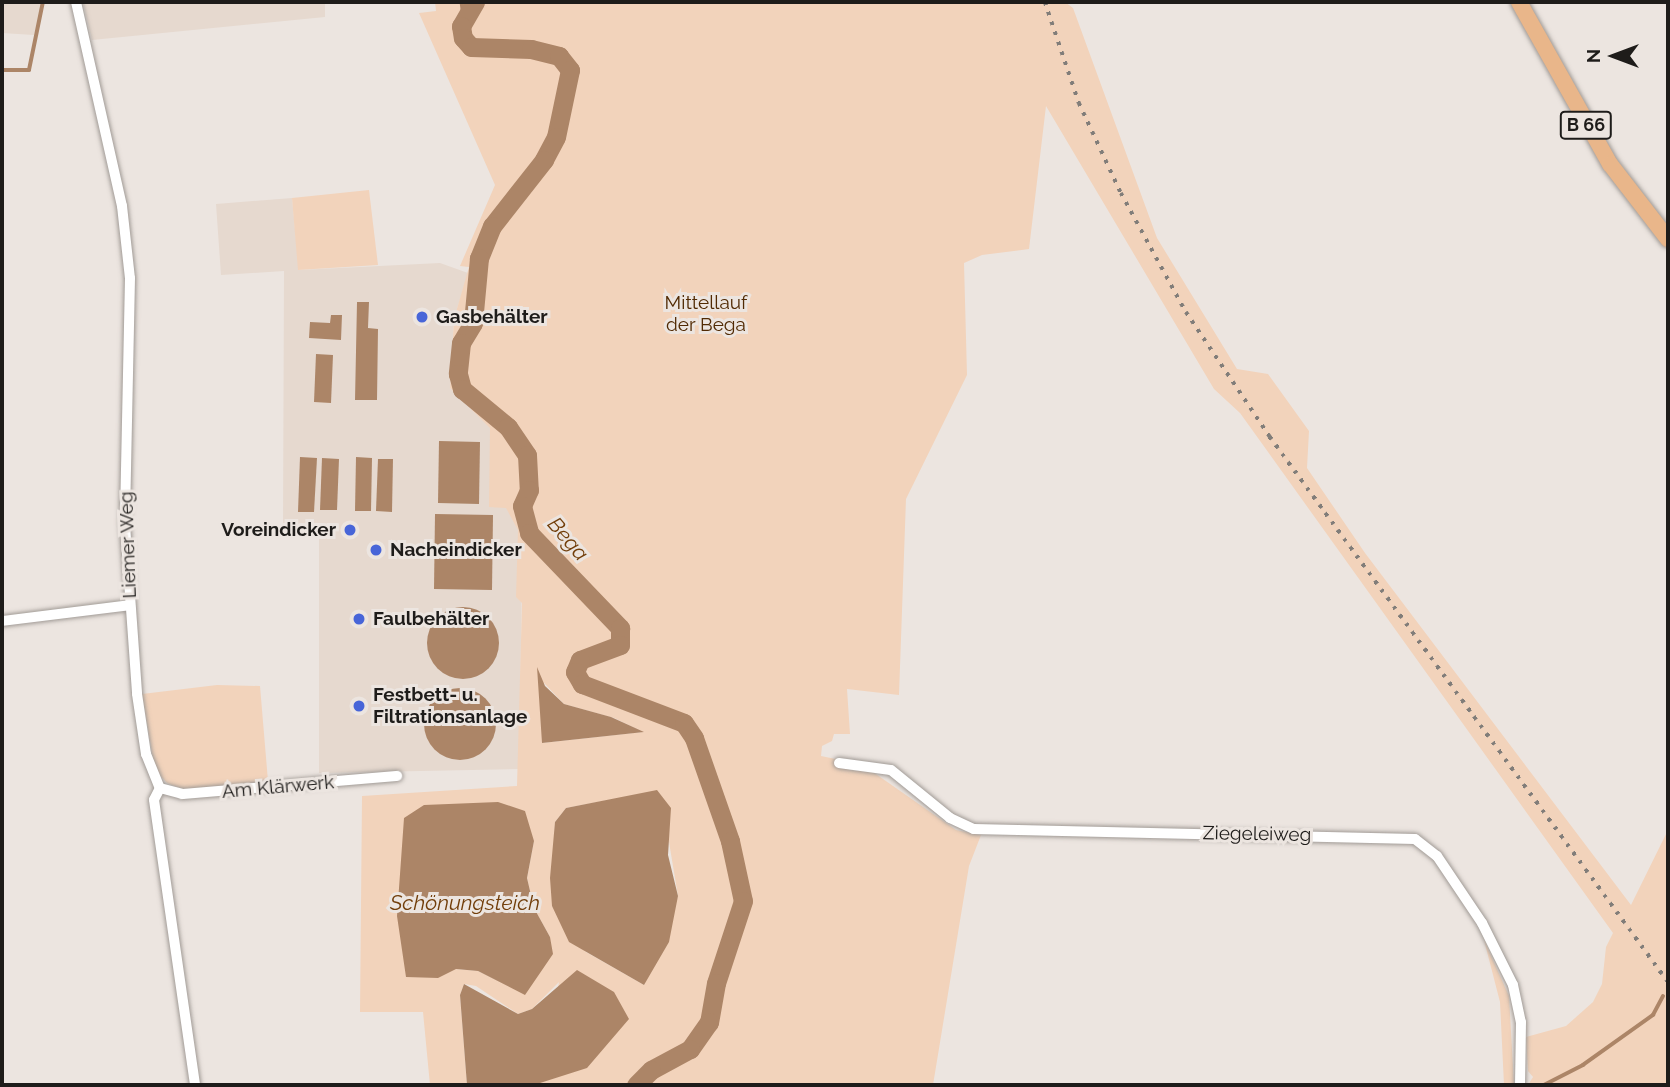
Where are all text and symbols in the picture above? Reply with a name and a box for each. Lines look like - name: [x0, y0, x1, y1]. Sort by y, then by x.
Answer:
- north arrow: [1579, 21, 1649, 91]
- text: N: [1582, 49, 1604, 63]
- road number: B 66: [1560, 110, 1612, 140]
- park label: Mittellauf der Bega: [665, 292, 747, 336]
- place label: Gasbehälter: [436, 306, 548, 328]
- marker: Gasbehälter: [414, 309, 430, 325]
- street label: Liemer Weg: [115, 491, 141, 599]
- water label: Bega: [542, 512, 594, 566]
- place label: Voreindicker: [221, 519, 336, 541]
- marker: Voreindicker: [342, 522, 358, 538]
- place label: Nacheindicker: [390, 539, 522, 561]
- marker: Nacheindicker: [368, 542, 384, 558]
- place label: Faulbehälter: [373, 608, 489, 630]
- marker: Faulbehälter: [351, 611, 367, 627]
- place label: Festbett- u. Filtrationsanlage: [373, 684, 527, 728]
- marker: Festbett- u. Filtrationsanlage: [351, 698, 367, 714]
- street label: Am Klärwerk: [221, 771, 335, 803]
- street label: Ziegeleiweg: [1203, 822, 1311, 846]
- water label: Schönungsteich: [390, 890, 540, 916]

